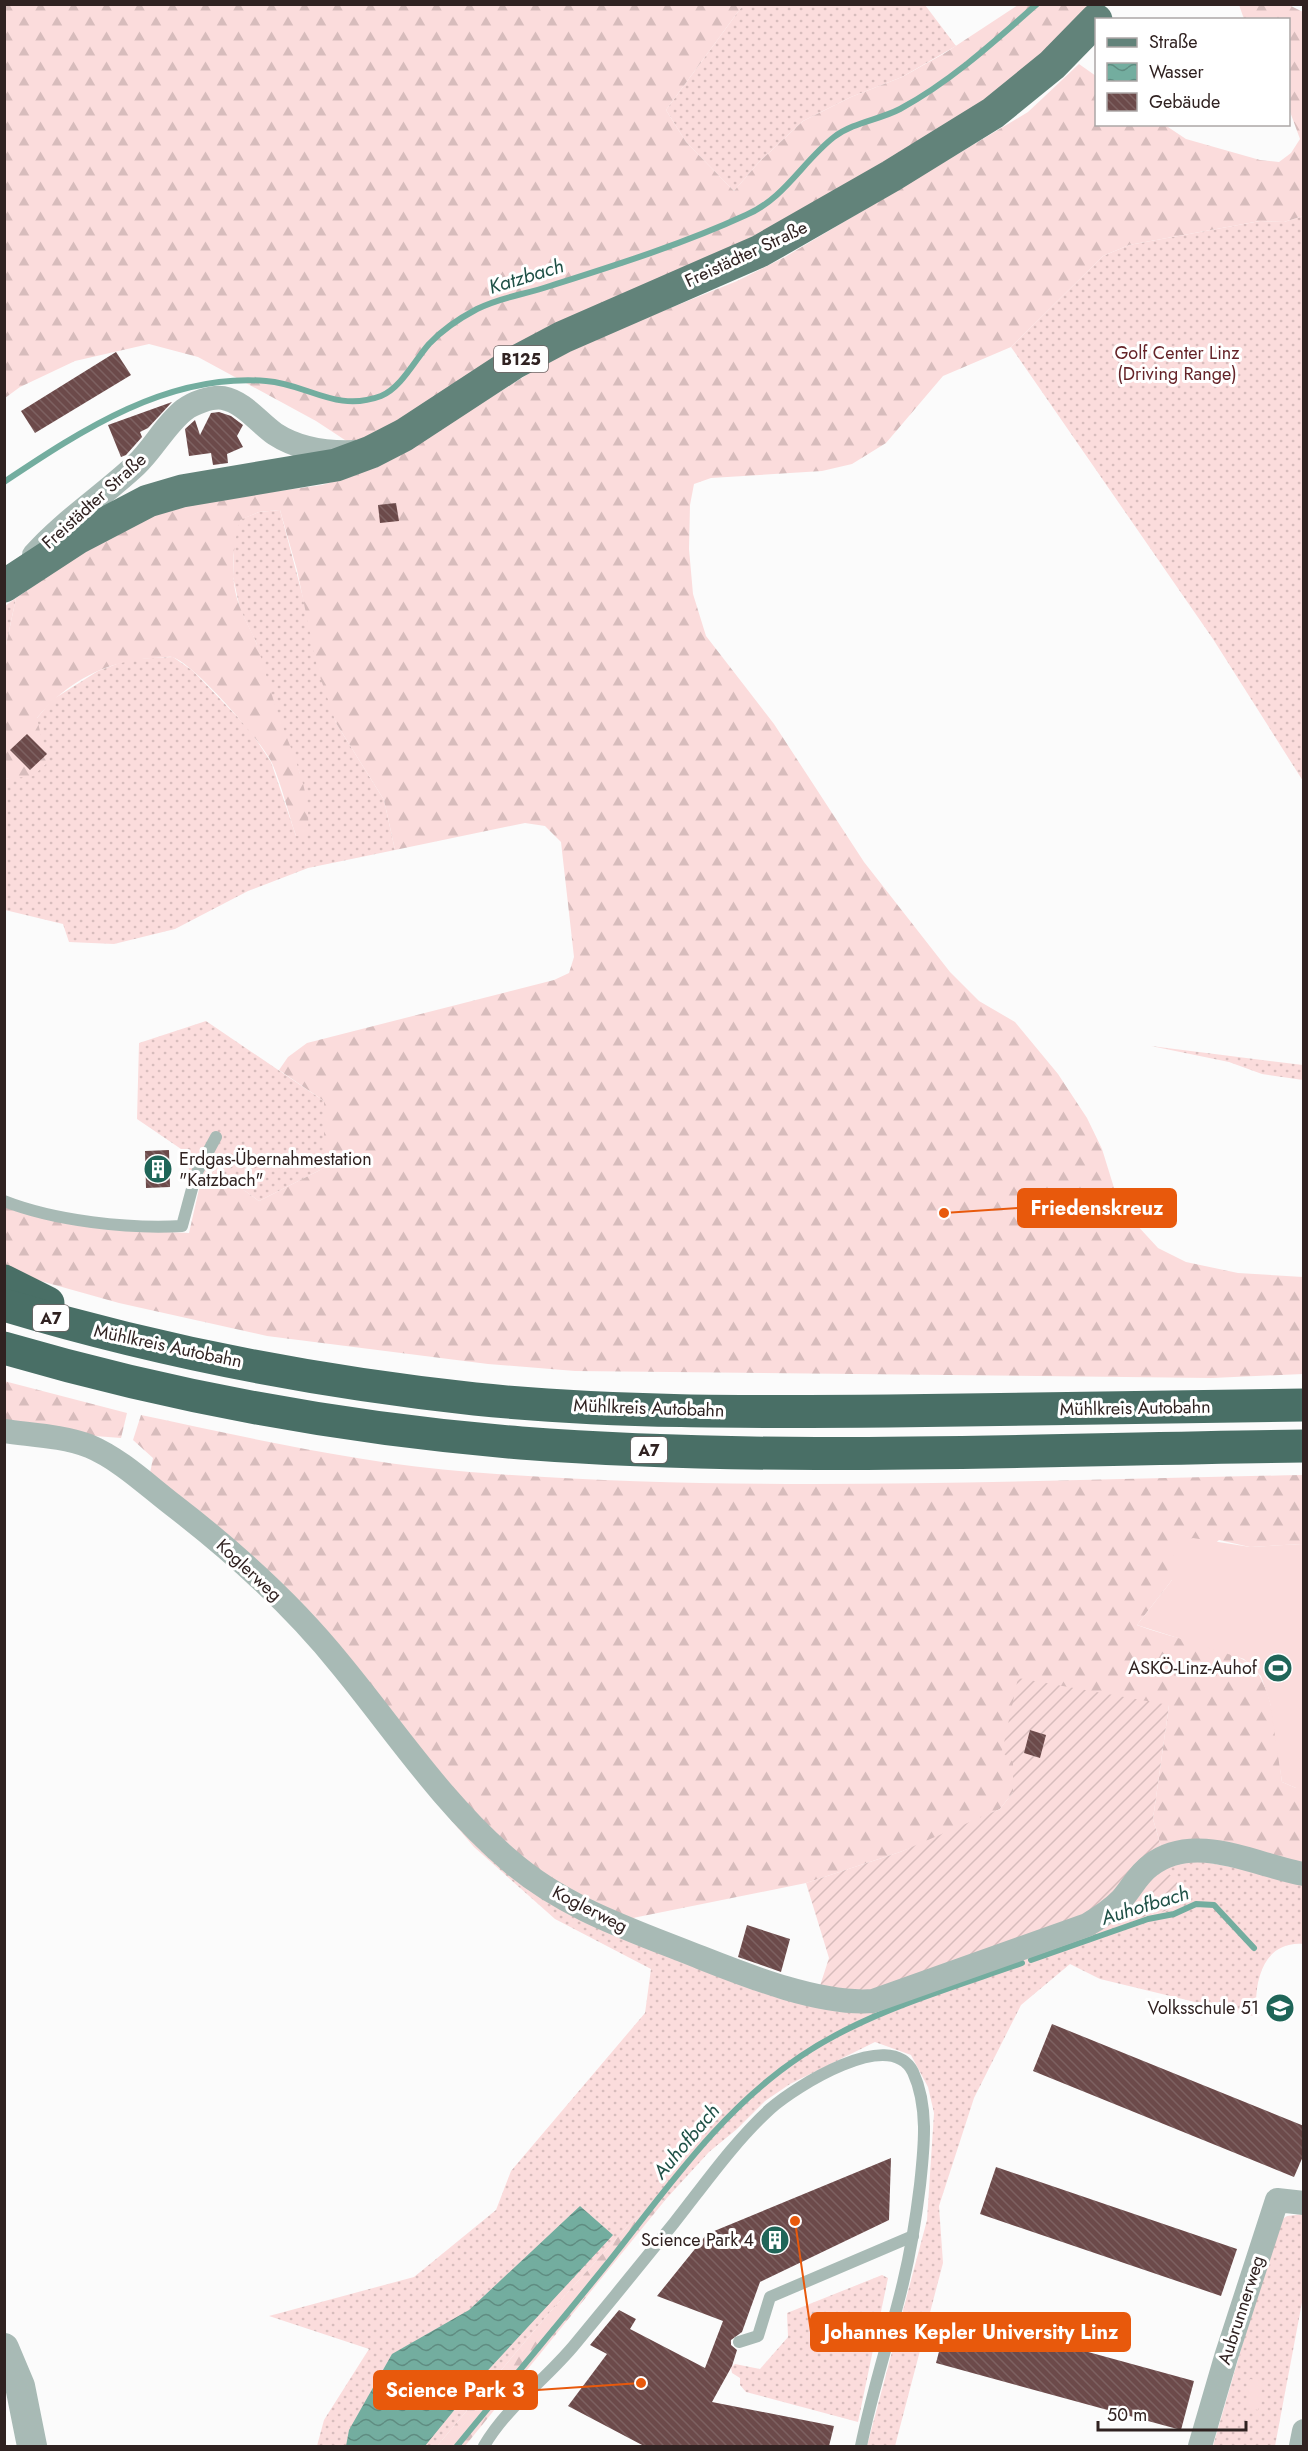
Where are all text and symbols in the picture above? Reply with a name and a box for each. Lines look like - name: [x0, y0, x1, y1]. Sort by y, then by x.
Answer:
- legend: [1095, 18, 1290, 126]
- text: Straße: [1149, 29, 1197, 55]
- text: Wasser: [1149, 59, 1204, 85]
- text: Gebäude: [1149, 89, 1220, 115]
- street label: Freistädter Straße: [680, 214, 812, 294]
- water label: Katzbach: [485, 251, 567, 302]
- park label: Golf Center Linz (Driving Range): [1114, 340, 1240, 387]
- road number: B125: [494, 346, 548, 372]
- street label: Freistädter Straße: [36, 447, 152, 555]
- place label: Erdgas-Übernahmestation "Katzbach": [179, 1146, 372, 1193]
- building icon: Erdgas-Übernahmestation "Katzbach": [142, 1153, 174, 1185]
- callout: Friedenskreuz: [1018, 1189, 1176, 1227]
- text: Friedenskreuz: [1030, 1194, 1164, 1223]
- road number: A7: [33, 1305, 69, 1331]
- street label: Mühlkreis Autobahn: [91, 1318, 245, 1374]
- street label: Mühlkreis Autobahn: [573, 1392, 725, 1424]
- street label: Mühlkreis Autobahn: [1059, 1394, 1211, 1422]
- road number: A7: [631, 1437, 667, 1463]
- street label: Koglerweg: [210, 1533, 288, 1607]
- sports icon: ASKÖ-Linz-Auhof: [1262, 1652, 1294, 1684]
- place label: ASKÖ-Linz-Auhof: [1128, 1655, 1258, 1681]
- water label: Auhofbach: [1097, 1878, 1193, 1933]
- street label: Koglerweg: [548, 1879, 632, 1939]
- school or university icon: Volksschule 51: [1264, 1992, 1296, 2024]
- place label: Volksschule 51: [1148, 1995, 1259, 2021]
- water label: Auhofbach: [646, 2097, 727, 2186]
- building icon: Science Park 4: [759, 2224, 791, 2256]
- place label: Science Park 4: [641, 2227, 754, 2253]
- street label: Aubrunnerweg: [1211, 2252, 1271, 2368]
- callout: Johannes Kepler University Linz: [811, 2313, 1130, 2351]
- text: Johannes Kepler University Linz: [820, 2318, 1119, 2347]
- callout: Science Park 3: [374, 2371, 537, 2409]
- text: Science Park 3: [385, 2376, 525, 2405]
- scale bar: [1098, 2394, 1246, 2432]
- text: 50 m: [1107, 2402, 1147, 2428]

